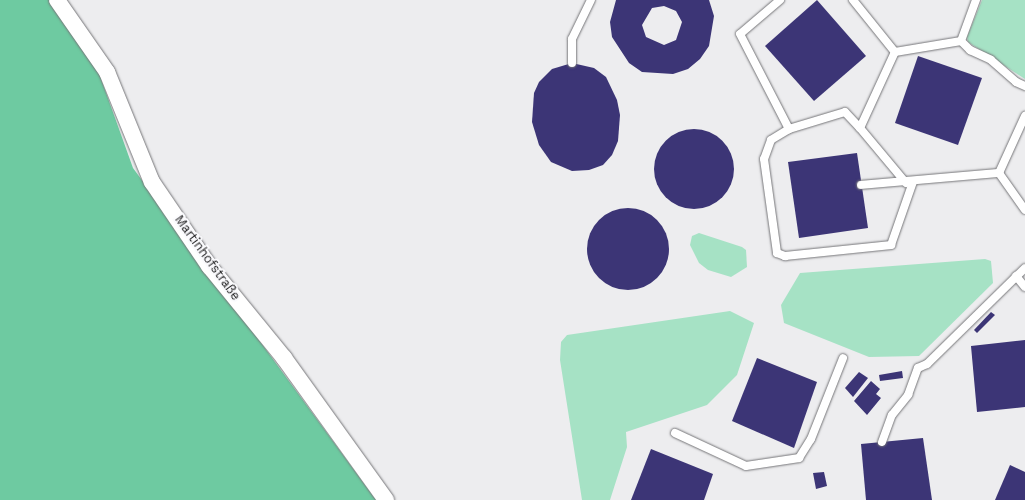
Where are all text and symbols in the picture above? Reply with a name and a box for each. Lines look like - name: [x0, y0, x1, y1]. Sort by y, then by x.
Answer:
- street label: Martinhofstraße: [171, 212, 243, 304]

